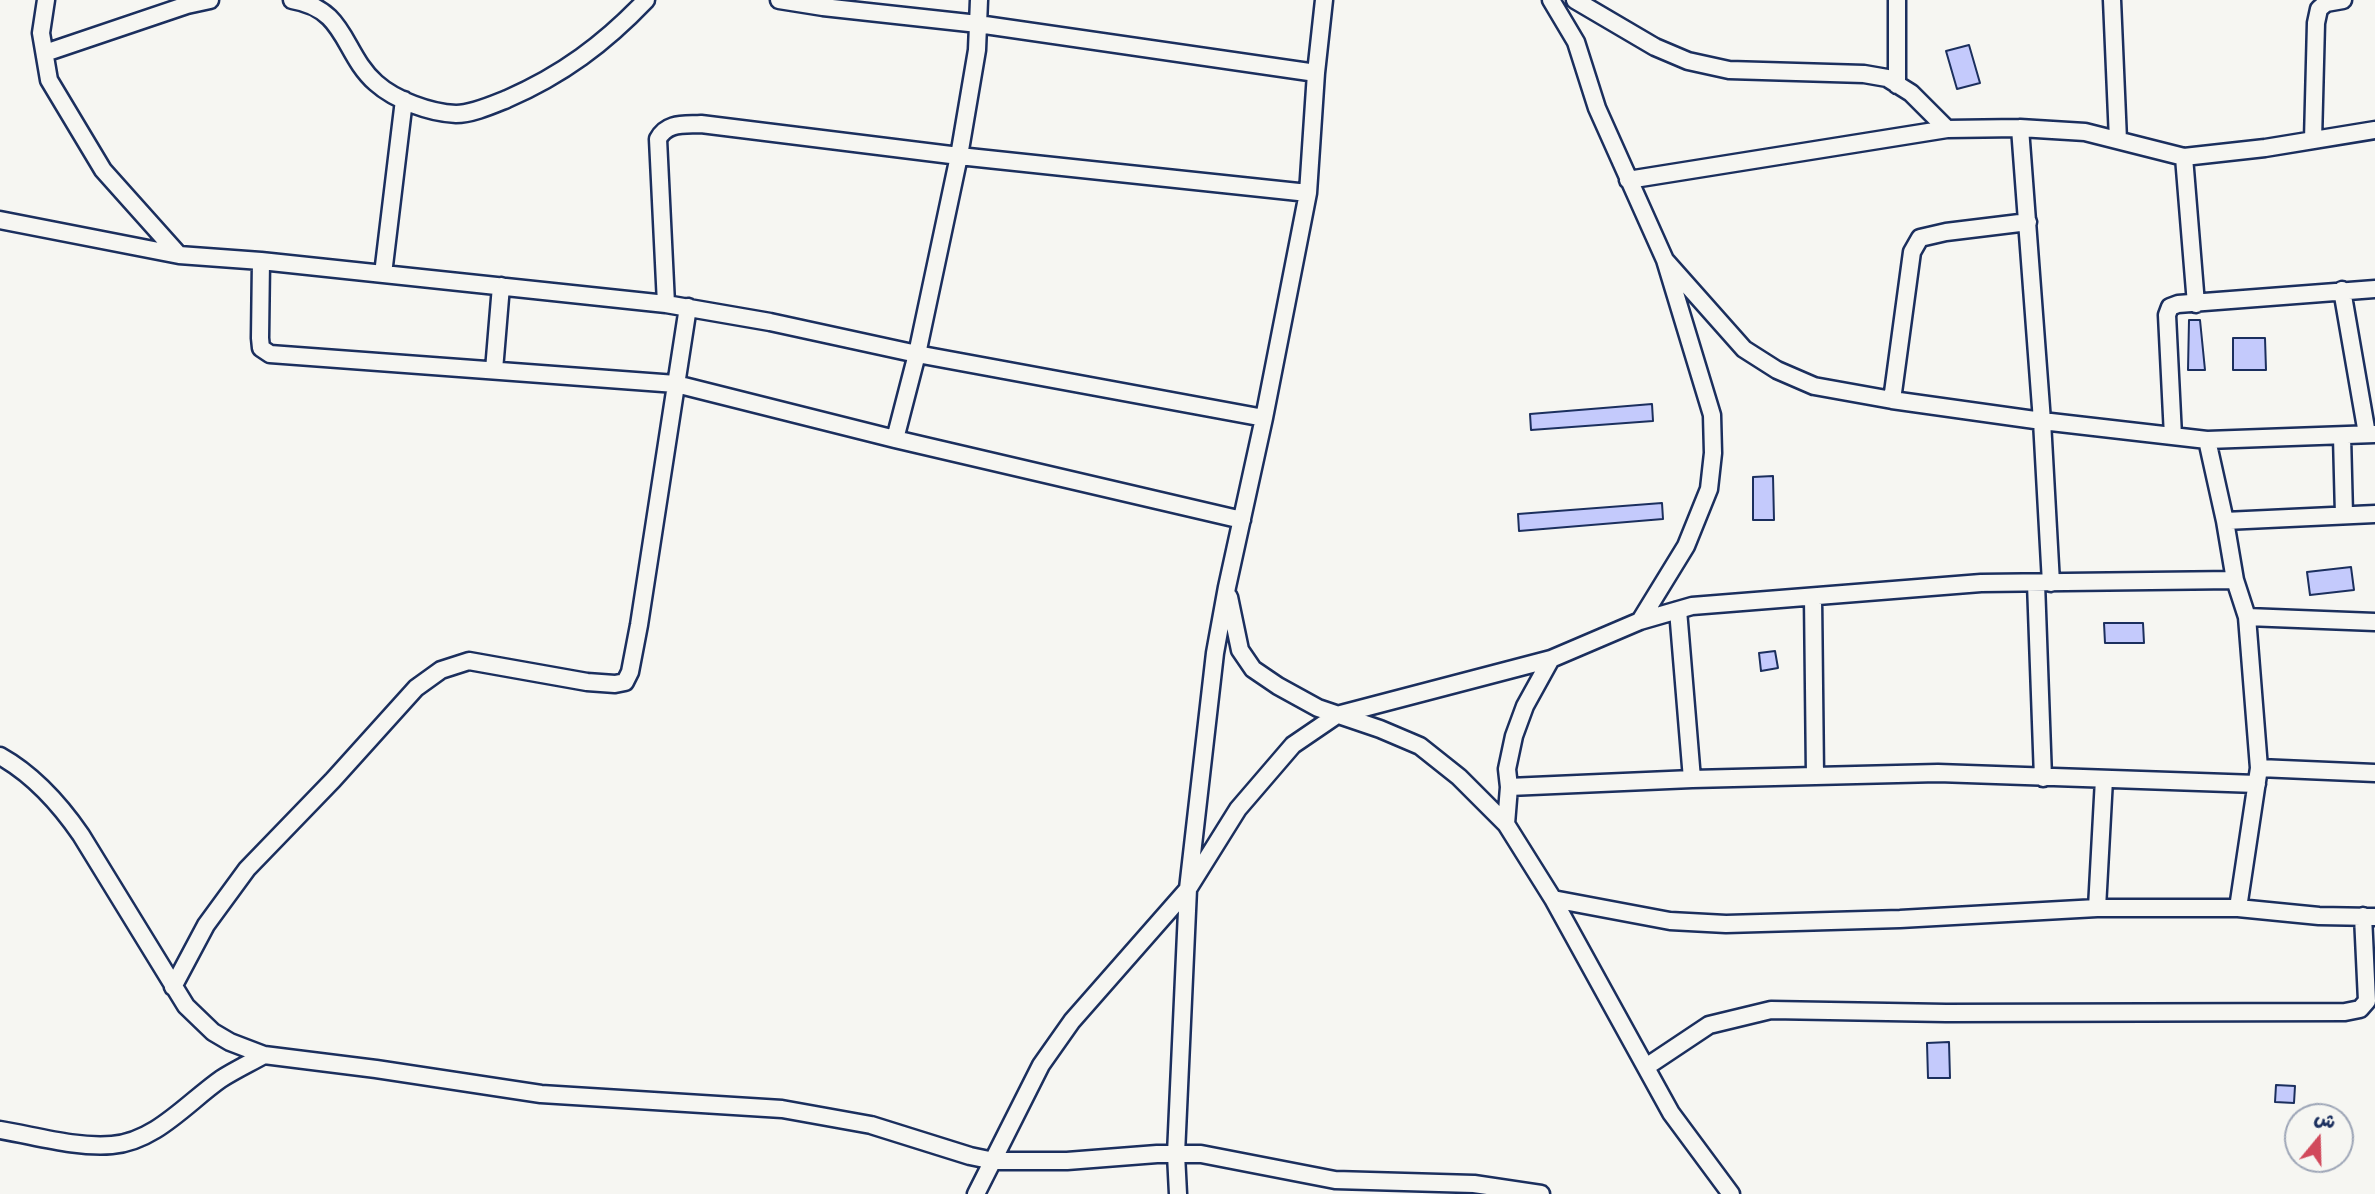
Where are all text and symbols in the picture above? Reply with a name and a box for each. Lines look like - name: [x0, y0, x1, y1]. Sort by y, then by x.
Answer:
- north arrow: [2284, 1103, 2354, 1173]
- text: ش: [2311, 1105, 2339, 1135]

